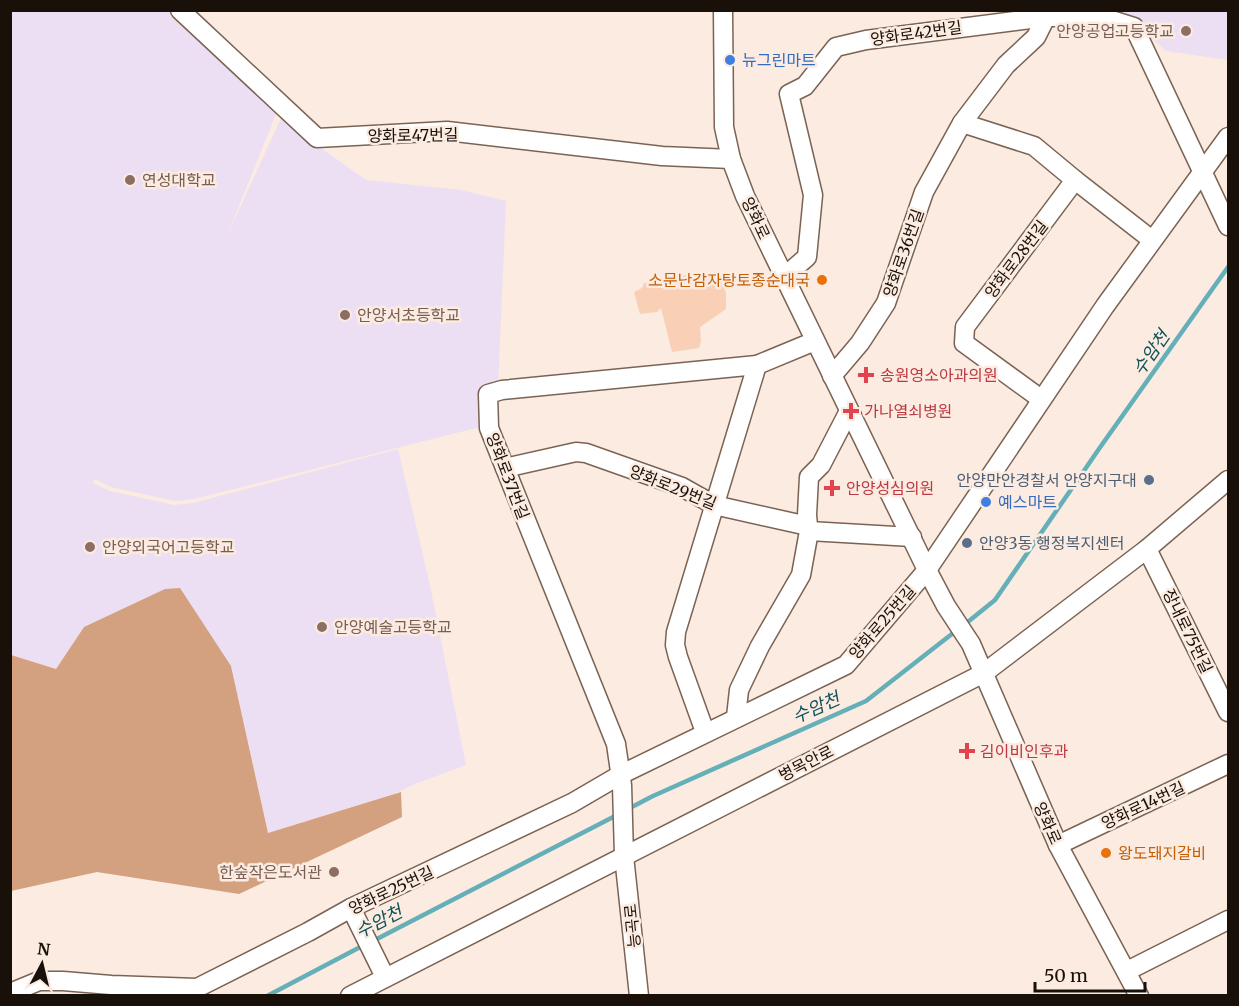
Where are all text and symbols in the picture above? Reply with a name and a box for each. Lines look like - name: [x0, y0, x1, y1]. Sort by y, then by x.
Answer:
- street label: 양화로42번길: [869, 17, 963, 49]
- place label: 안양공업고등학교: [1056, 21, 1174, 41]
- marker: 안양공업고등학교: [1179, 24, 1193, 38]
- place label: 뉴그린마트: [742, 50, 816, 70]
- marker: 뉴그린마트: [723, 53, 737, 67]
- street label: 양화로47번길: [367, 124, 459, 146]
- place label: 연성대학교: [142, 170, 216, 190]
- marker: 연성대학교: [123, 173, 137, 187]
- street label: 양화로: [738, 194, 775, 242]
- street label: 양화로36번길: [879, 206, 927, 300]
- street label: 양화로28번길: [980, 216, 1052, 302]
- place label: 소문난감자탕토종순대국: [648, 270, 810, 290]
- marker: 소문난감자탕토종순대국: [815, 273, 829, 287]
- place label: 안양서초등학교: [357, 305, 460, 325]
- marker: 안양서초등학교: [338, 308, 352, 322]
- water label: 수암천: [1127, 324, 1176, 380]
- place label: 송원영소아과의원: [880, 365, 998, 385]
- marker: 송원영소아과의원: [857, 366, 875, 384]
- place label: 가나열쇠병원: [864, 401, 952, 421]
- marker: 가나열쇠병원: [842, 402, 860, 420]
- street label: 양화로37번길: [482, 430, 534, 522]
- street label: 양화로29번길: [626, 460, 720, 514]
- place label: 안양만안경찰서 안양지구대: [957, 470, 1137, 490]
- marker: 안양만안경찰서 안양지구대: [1142, 473, 1156, 487]
- place label: 안양성심의원: [846, 478, 934, 498]
- marker: 안양성심의원: [823, 479, 841, 497]
- place label: 예스마트: [998, 492, 1057, 512]
- marker: 예스마트: [979, 495, 993, 509]
- place label: 안양3동 행정복지센터: [979, 533, 1124, 553]
- marker: 안양3동 행정복지센터: [960, 536, 974, 550]
- place label: 안양외국어고등학교: [102, 537, 234, 557]
- marker: 안양외국어고등학교: [83, 540, 97, 554]
- street label: 양화로25번길: [844, 581, 920, 663]
- street label: 장내로75번길: [1159, 585, 1217, 677]
- place label: 안양예술고등학교: [334, 617, 452, 637]
- marker: 안양예술고등학교: [315, 620, 329, 634]
- water label: 수암천: [788, 686, 845, 728]
- street label: 병목안로: [775, 741, 837, 785]
- place label: 김이비인후과: [980, 741, 1069, 761]
- marker: 김이비인후과: [958, 742, 976, 760]
- street label: 양화로14번길: [1098, 777, 1188, 833]
- street label: 양화로: [1030, 799, 1066, 847]
- place label: 왕도돼지갈비: [1118, 843, 1206, 863]
- marker: 왕도돼지갈비: [1099, 846, 1113, 860]
- place label: 한숲작은도서관: [219, 862, 322, 882]
- street label: 양화로25번길: [345, 862, 437, 918]
- marker: 한숲작은도서관: [327, 865, 341, 879]
- water label: 수암천: [351, 899, 408, 943]
- street label: 능곡로: [620, 903, 644, 949]
- north arrow: [12, 934, 72, 994]
- text: N: [36, 938, 52, 960]
- scale bar: [1035, 955, 1144, 993]
- text: 50 m: [1044, 964, 1088, 987]

